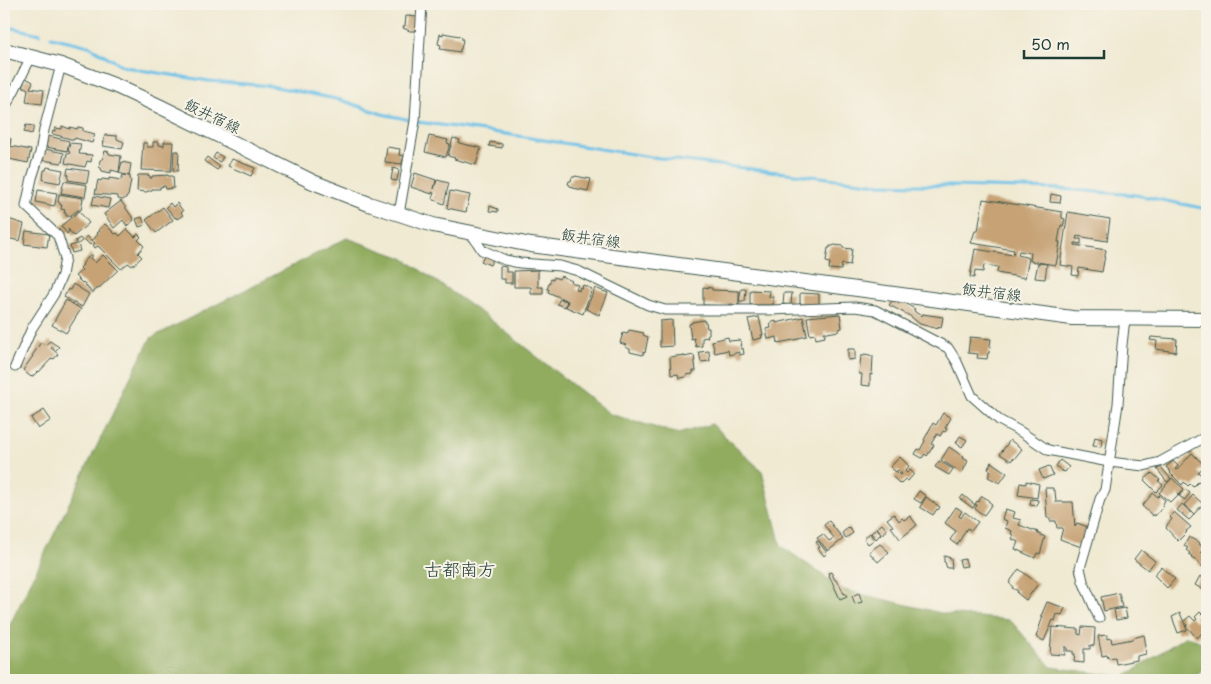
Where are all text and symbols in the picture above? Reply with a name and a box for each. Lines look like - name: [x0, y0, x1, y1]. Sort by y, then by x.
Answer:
- scale bar: [1024, 28, 1104, 60]
- text: 50 m: [1031, 32, 1070, 55]
- street label: 飯井宿線: [181, 92, 245, 138]
- street label: 飯井宿線: [560, 221, 622, 253]
- street label: 飯井宿線: [961, 276, 1023, 306]
- district label: 古都南方: [424, 555, 496, 582]

